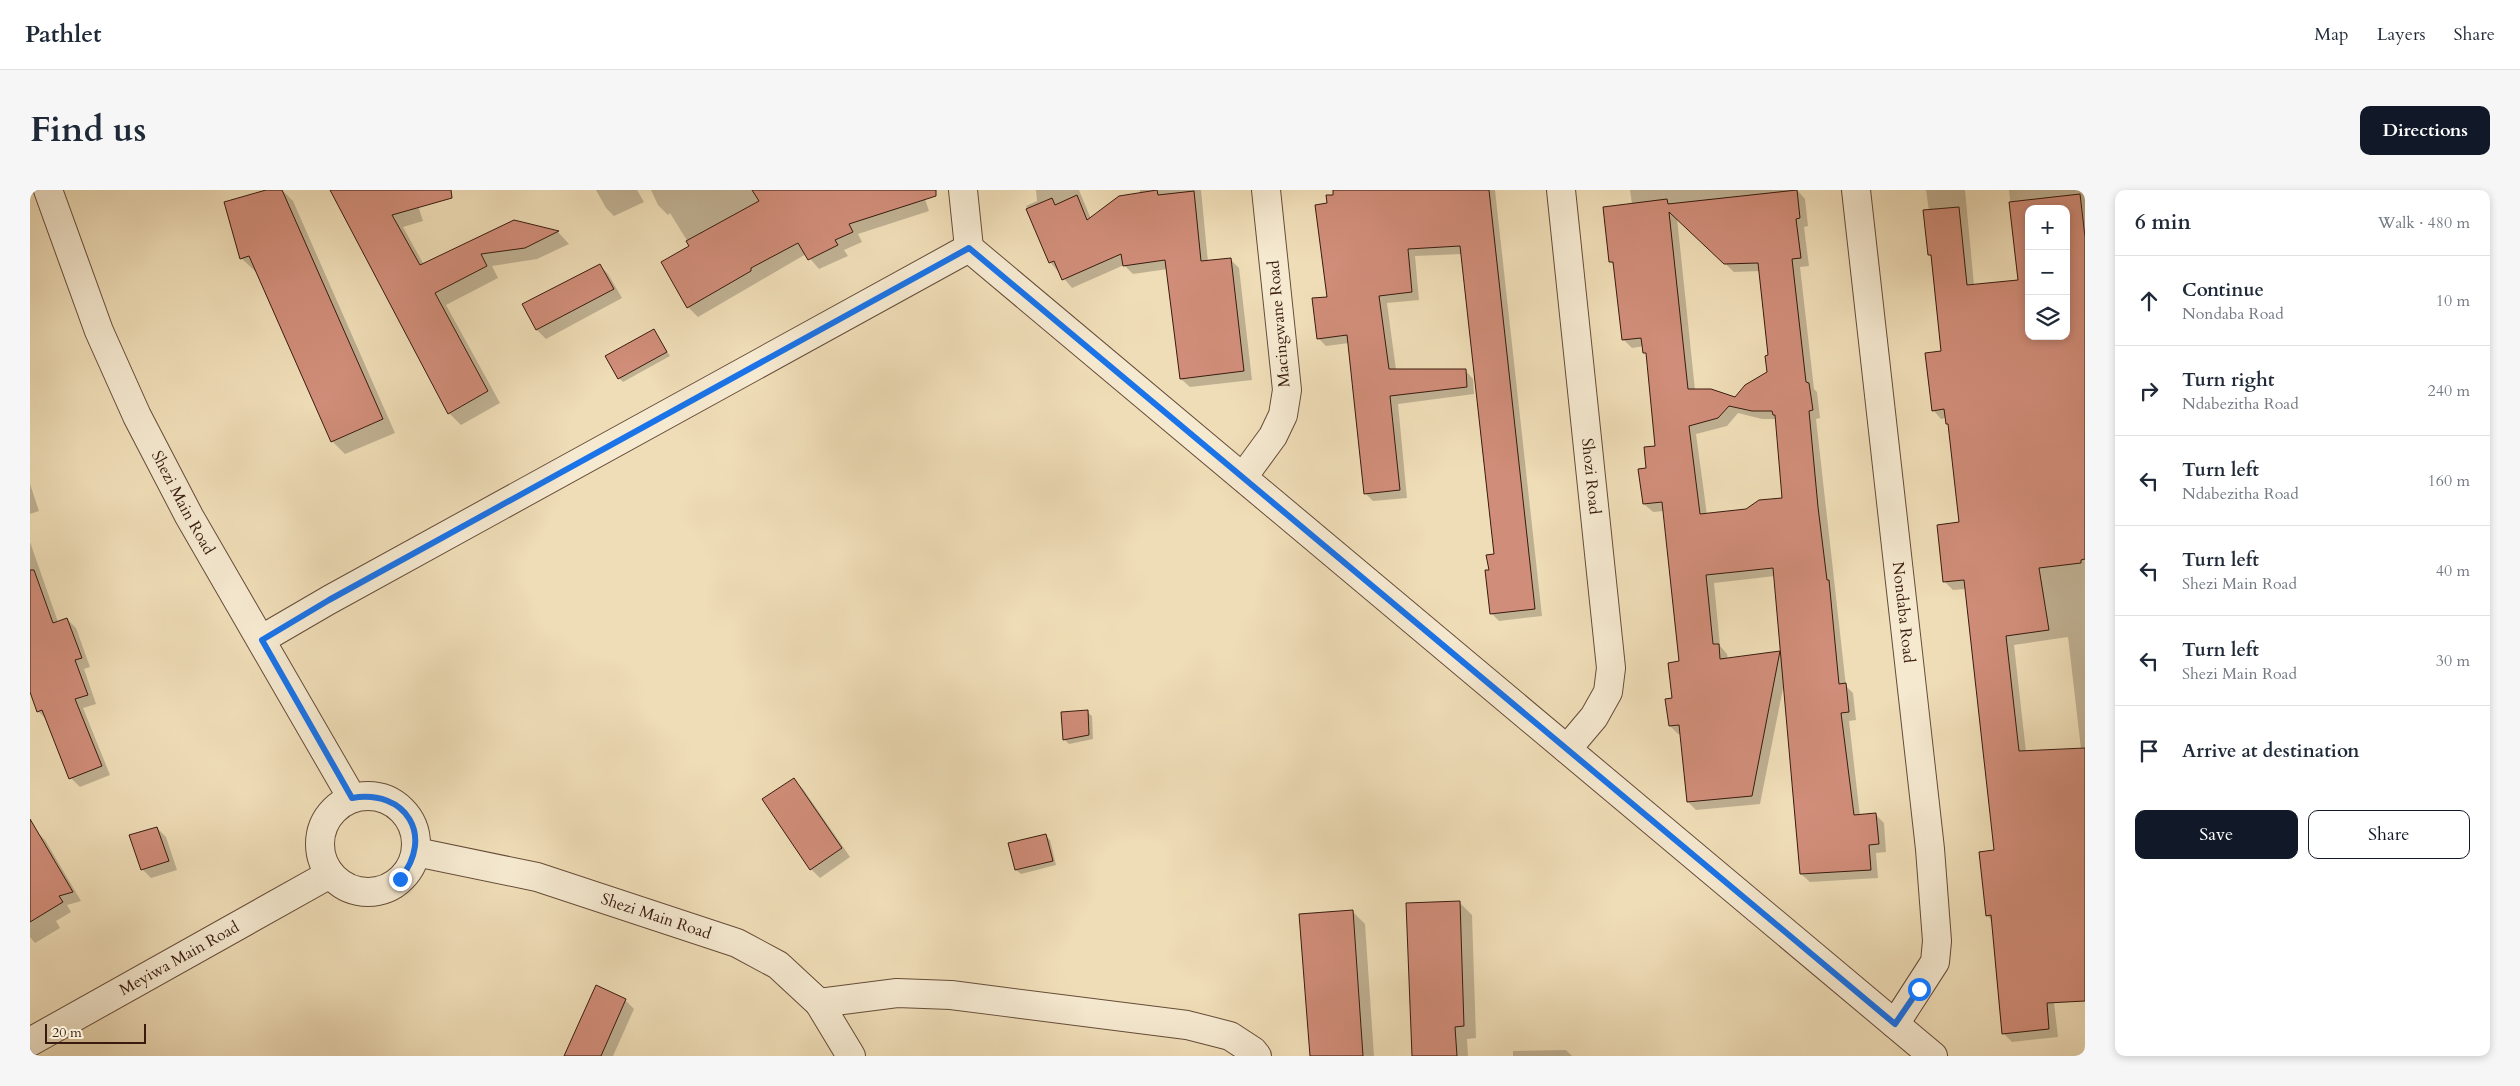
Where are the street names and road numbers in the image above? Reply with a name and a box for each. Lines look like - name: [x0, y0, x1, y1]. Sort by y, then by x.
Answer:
- street label: Macingwane Road: [1262, 259, 1296, 388]
- street label: Shozi Road: [1576, 437, 1606, 516]
- street label: Shezi Main Road: [146, 447, 220, 559]
- street label: Nondaba Road: [1887, 561, 1920, 665]
- street label: Shezi Main Road: [598, 888, 715, 945]
- street label: Meyiwa Main Road: [115, 916, 244, 1001]

